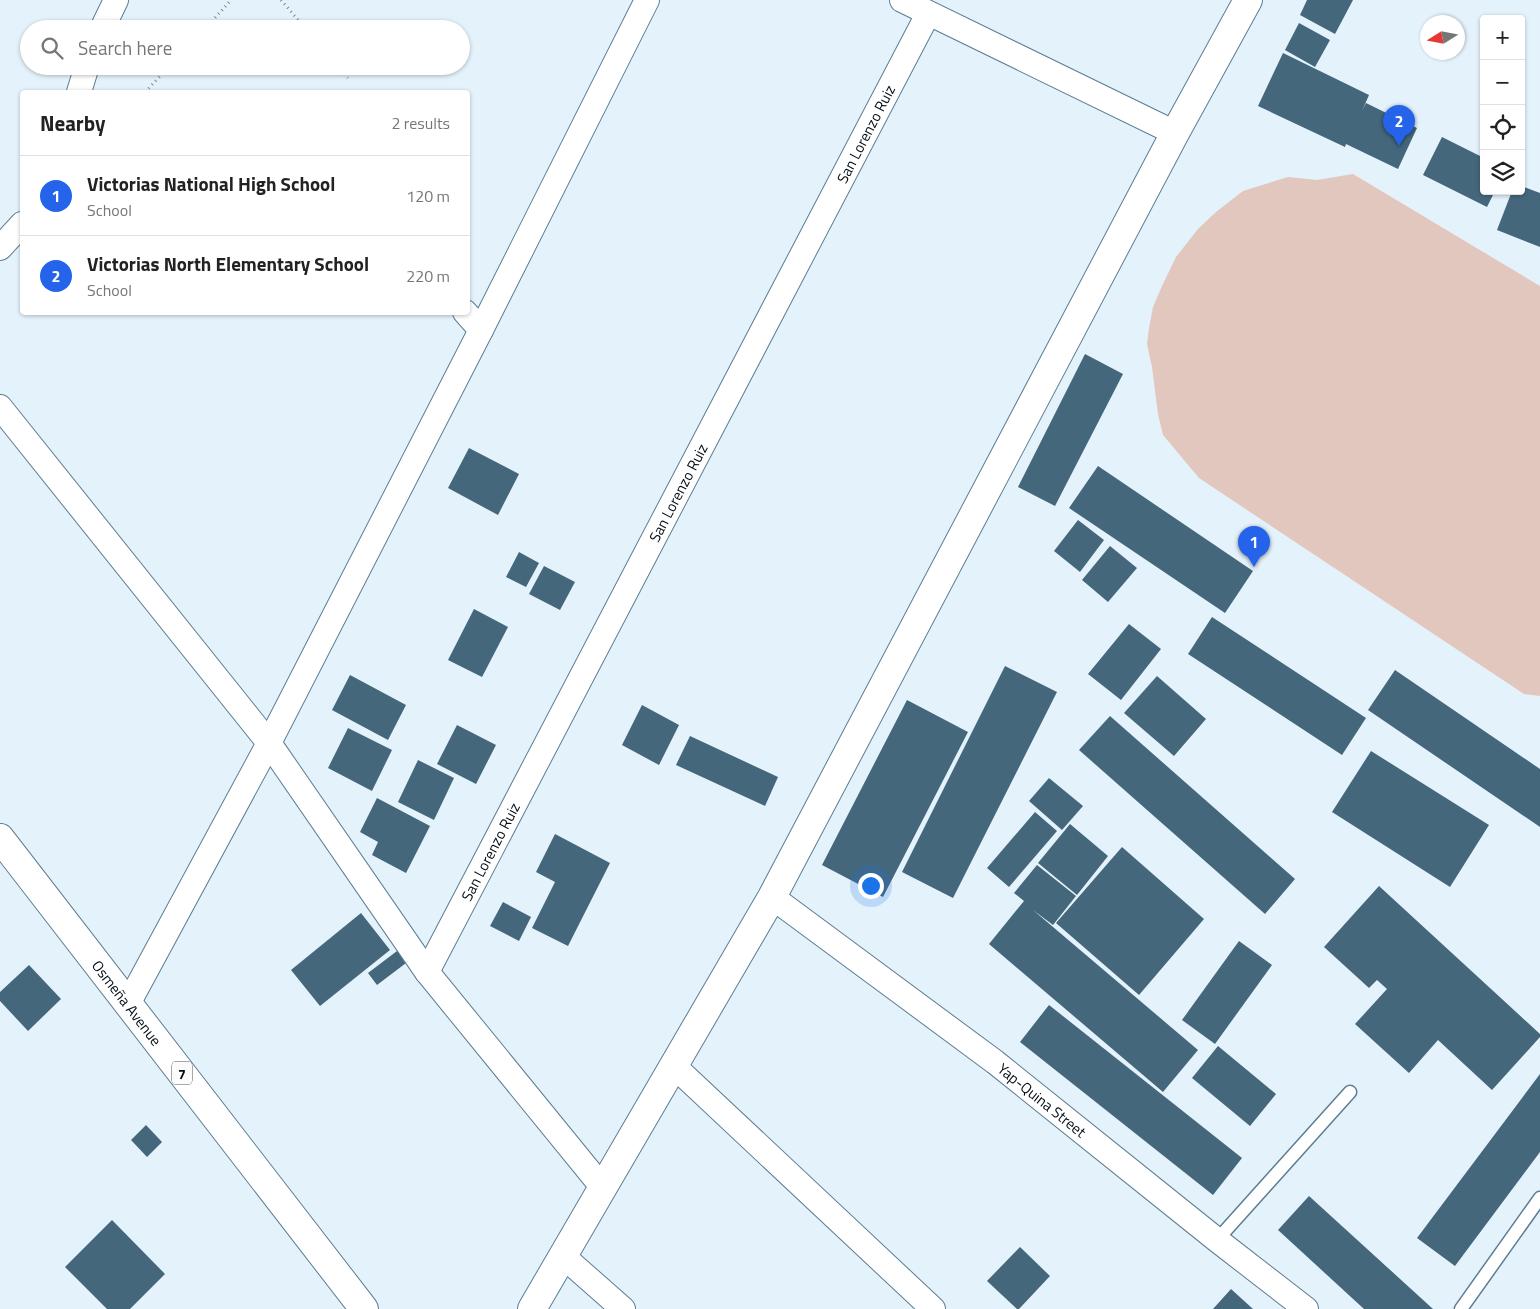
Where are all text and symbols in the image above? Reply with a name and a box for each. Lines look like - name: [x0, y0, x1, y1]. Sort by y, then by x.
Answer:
- north arrow: [1420, 15, 1465, 60]
- map controls: [1480, 15, 1525, 195]
- button: +: [1480, 15, 1525, 60]
- search box: [20, 20, 470, 75]
- text: Search here: [78, 33, 172, 62]
- icon: search: [38, 34, 66, 62]
- button: −: [1480, 60, 1525, 105]
- street label: San Lorenzo Ruiz: [830, 80, 901, 187]
- pin: 2: [1383, 105, 1415, 146]
- button: locate: [1480, 105, 1525, 150]
- text: Nearby: [40, 107, 105, 139]
- text: 2 results: [391, 111, 450, 135]
- button: layers: [1480, 150, 1525, 195]
- text: Victorias National High School: [87, 169, 335, 198]
- text: 1: [52, 184, 60, 208]
- text: 120 m: [406, 184, 450, 208]
- text: School: [87, 198, 132, 222]
- text: Victorias North Elementary School: [87, 249, 369, 278]
- text: 2: [52, 264, 60, 288]
- text: 220 m: [406, 264, 450, 288]
- text: School: [87, 278, 132, 302]
- street label: San Lorenzo Ruiz: [642, 439, 713, 546]
- pin: 1: [1238, 526, 1270, 567]
- street label: San Lorenzo Ruiz: [455, 798, 525, 905]
- your location: [858, 873, 884, 899]
- street label: Osmeña Avenue: [87, 955, 168, 1050]
- street label: Yap-Quina Street: [993, 1057, 1092, 1143]
- road number: 7: [172, 1062, 192, 1084]

